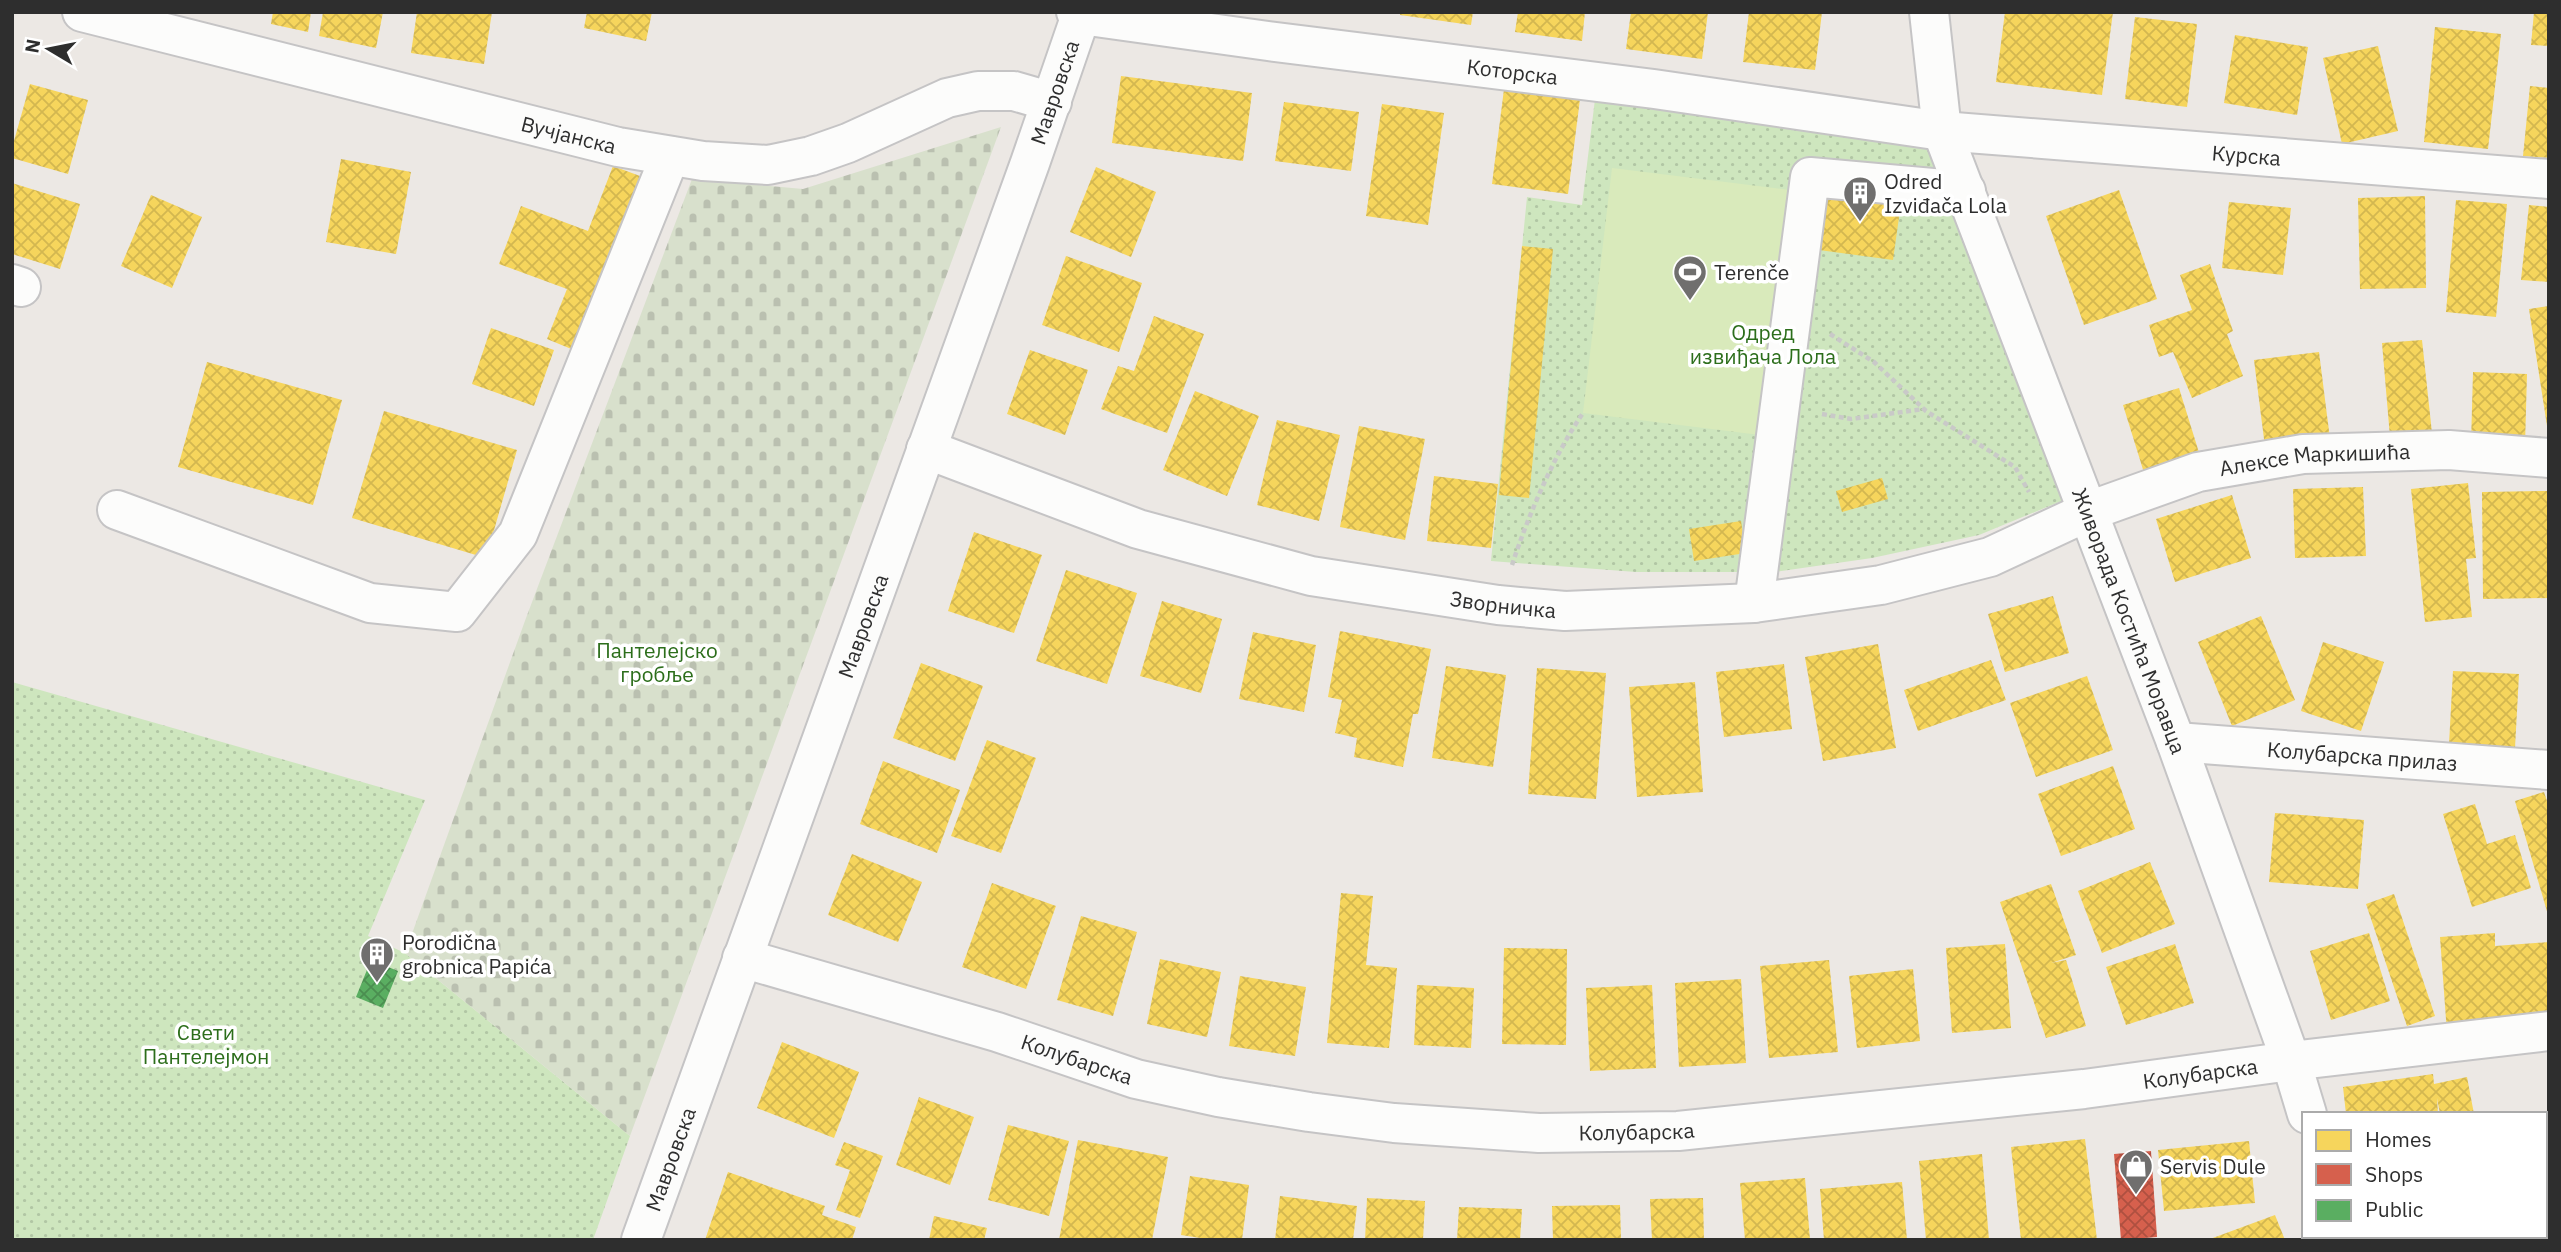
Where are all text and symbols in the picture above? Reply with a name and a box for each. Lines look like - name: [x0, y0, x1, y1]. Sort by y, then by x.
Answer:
- north arrow: [14, 14, 84, 84]
- street label: Мавровска: [1023, 36, 1085, 148]
- text: N: [19, 37, 45, 55]
- street label: Которска: [1465, 52, 1560, 91]
- street label: Вучјанска: [518, 109, 619, 160]
- street label: Курска: [2211, 138, 2282, 172]
- place label: Odred Izviđača Lola: [1884, 167, 2007, 219]
- building icon: Odred Izviđača Lola: [1841, 174, 1879, 223]
- sports icon: Terenče: [1671, 253, 1709, 302]
- place label: Terenče: [1714, 258, 1789, 286]
- park label: Одред извиђача Лола: [1690, 318, 1836, 370]
- street label: Алексе Маркишића: [2217, 437, 2411, 482]
- street label: Живорада Костића Моравца: [2066, 484, 2193, 757]
- street label: Мавровска: [831, 570, 894, 682]
- street label: Зворничка: [1448, 584, 1557, 624]
- park label: Пантелејско гробље: [596, 636, 718, 688]
- street label: Колубарска прилаз: [2266, 735, 2459, 777]
- place label: Porodična grobnica Papića: [402, 928, 551, 980]
- building icon: Porodična grobnica Papića: [358, 935, 396, 984]
- park label: Свети Пантелејмон: [143, 1018, 269, 1070]
- street label: Колубарска: [1018, 1027, 1136, 1091]
- street label: Колубарска: [2141, 1052, 2260, 1095]
- street label: Мавровска: [639, 1103, 702, 1215]
- legend: [2302, 1112, 2547, 1238]
- street label: Колубарска: [1578, 1115, 1696, 1146]
- text: Homes: [2365, 1125, 2432, 1153]
- shop icon: Servis Dule: [2117, 1147, 2155, 1196]
- place label: Servis Dule: [2160, 1152, 2266, 1180]
- text: Shops: [2365, 1160, 2423, 1188]
- text: Public: [2365, 1195, 2423, 1223]

